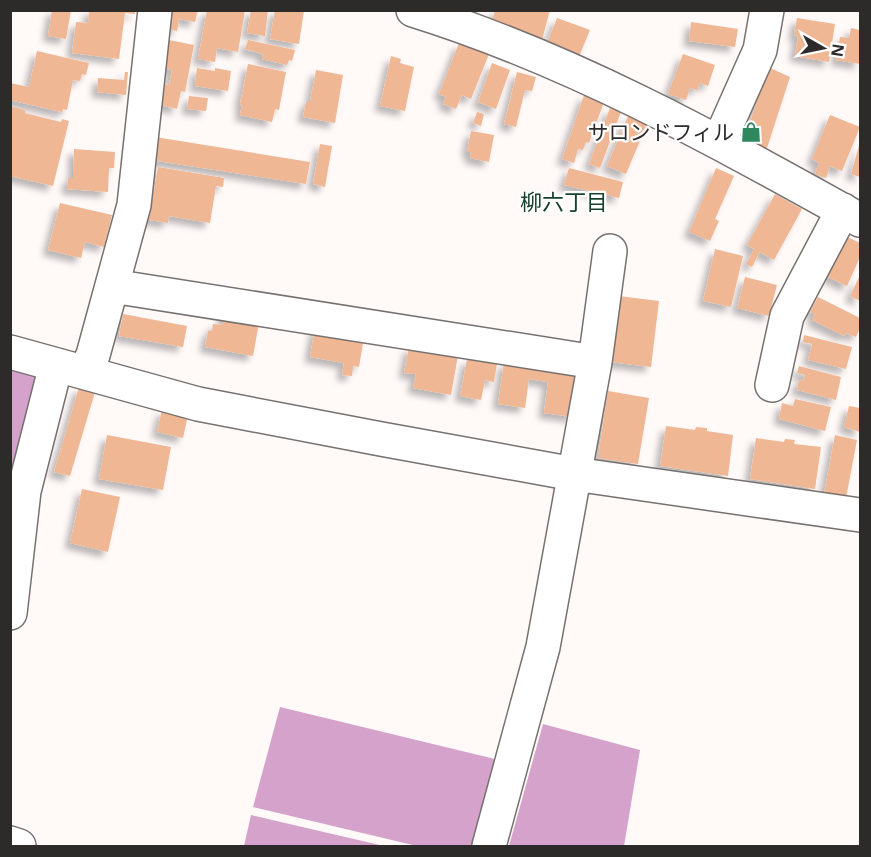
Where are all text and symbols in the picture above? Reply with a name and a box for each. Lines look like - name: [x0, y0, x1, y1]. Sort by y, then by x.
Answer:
- north arrow: [793, 18, 853, 78]
- text: N: [826, 42, 850, 58]
- place label: サロンドフィル: [587, 118, 734, 146]
- shop icon: サロンドフィル: [739, 120, 763, 144]
- district label: 柳六丁目: [520, 186, 608, 216]

